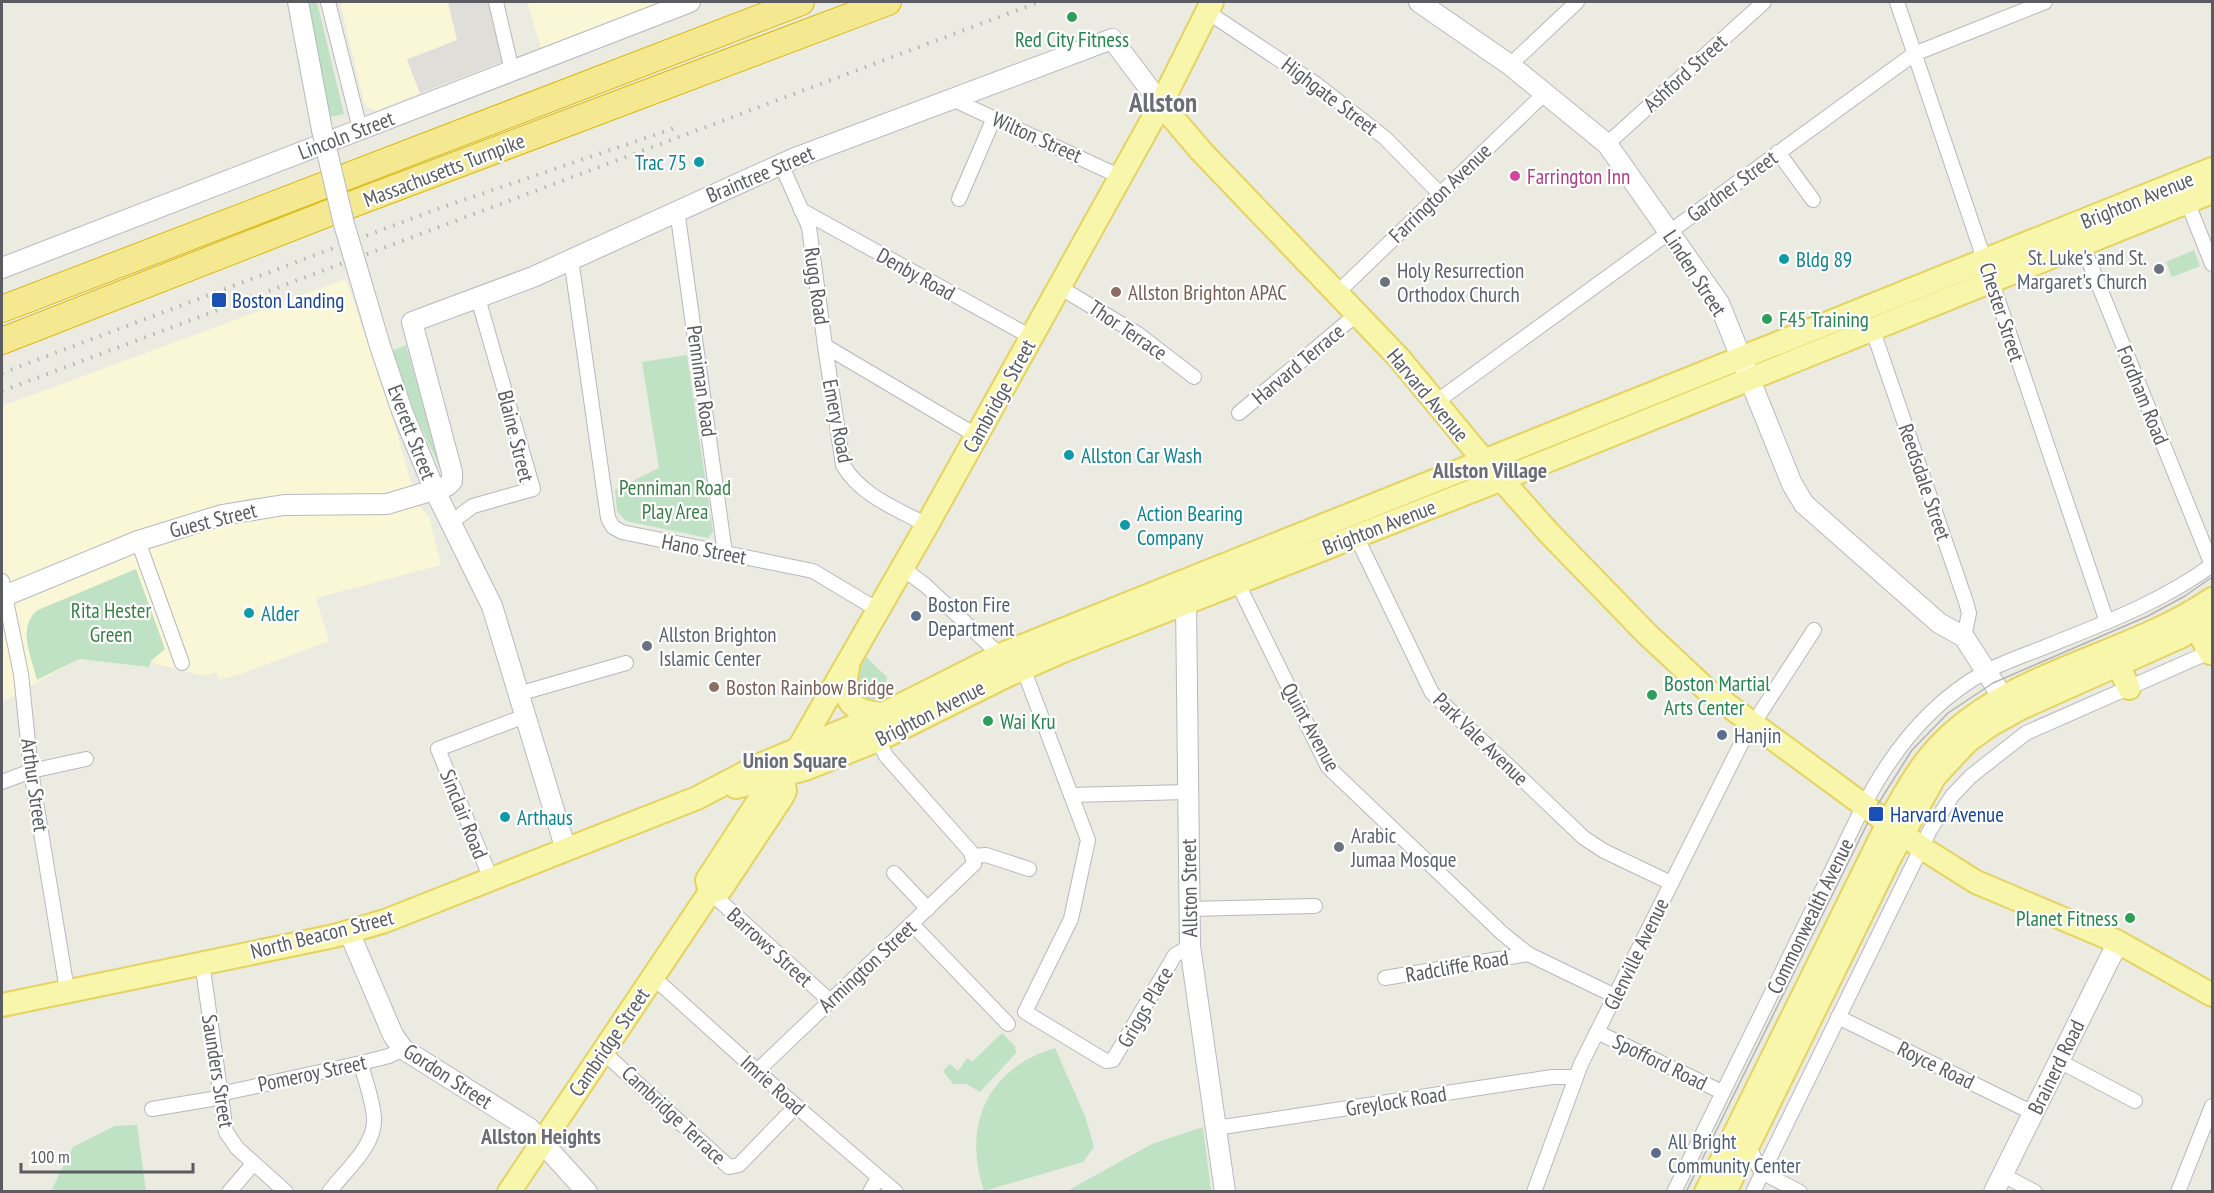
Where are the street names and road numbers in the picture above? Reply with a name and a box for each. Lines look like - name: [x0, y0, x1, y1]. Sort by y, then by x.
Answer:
- street label: Ashford Street: [1638, 28, 1733, 118]
- street label: Highgate Street: [1276, 51, 1384, 141]
- street label: Lincoln Street: [294, 104, 398, 166]
- street label: Wilton Street: [988, 105, 1086, 169]
- street label: Massachusetts Turnpike: [360, 127, 528, 213]
- street label: Farrington Avenue: [1383, 137, 1497, 249]
- street label: Braintree Street: [702, 139, 818, 209]
- street label: Gardner Street: [1682, 144, 1783, 228]
- street label: Brighton Avenue: [2077, 165, 2197, 235]
- street label: Linden Street: [1657, 225, 1733, 321]
- street label: Denby Road: [872, 241, 960, 307]
- street label: Rugg Road: [798, 246, 836, 326]
- street label: Chester Street: [1973, 259, 2031, 365]
- street label: Thor Terrace: [1084, 294, 1172, 366]
- street label: Harvard Terrace: [1246, 318, 1350, 410]
- street label: Penniman Road: [681, 324, 723, 438]
- street label: Cambridge Street: [957, 334, 1041, 457]
- street label: Fordham Road: [2111, 342, 2175, 448]
- street label: Harvard Avenue: [1381, 343, 1475, 447]
- street label: Emery Road: [817, 377, 859, 465]
- street label: Everett Street: [382, 381, 443, 484]
- street label: Blaine Street: [492, 387, 540, 485]
- street label: Reedsdale Street: [1892, 420, 1958, 544]
- street label: Brighton Avenue: [1318, 493, 1440, 561]
- street label: Guest Street: [167, 496, 260, 544]
- street label: Hano Street: [659, 528, 749, 570]
- street label: Brighton Avenue: [871, 674, 989, 752]
- street label: Quint Avenue: [1276, 678, 1346, 776]
- street label: Park Vale Avenue: [1428, 687, 1534, 791]
- street label: Arthur Street: [15, 737, 55, 834]
- street label: Sinclair Road: [434, 765, 494, 863]
- street label: Commonwealth Avenue: [1761, 834, 1859, 998]
- street label: Allston Street: [1175, 838, 1203, 938]
- street label: Glenville Avenue: [1597, 894, 1675, 1014]
- street label: Barrows Street: [722, 901, 819, 993]
- street label: North Beacon Street: [248, 903, 397, 965]
- street label: Armington Street: [812, 914, 922, 1018]
- street label: Radcliffe Road: [1403, 944, 1511, 988]
- street label: Griggs Place: [1111, 962, 1179, 1052]
- street label: Cambridge Street: [563, 982, 655, 1102]
- street label: Saunders Street: [196, 1012, 240, 1130]
- street label: Brainerd Road: [2022, 1015, 2090, 1119]
- street label: Spofford Road: [1608, 1028, 1712, 1096]
- street label: Royce Road: [1893, 1035, 1979, 1095]
- street label: Gordon Street: [399, 1037, 498, 1115]
- street label: Pomeroy Street: [255, 1048, 369, 1098]
- street label: Imrie Road: [735, 1049, 811, 1121]
- street label: Cambridge Terrace: [616, 1060, 732, 1170]
- street label: Greylock Road: [1344, 1080, 1448, 1122]

